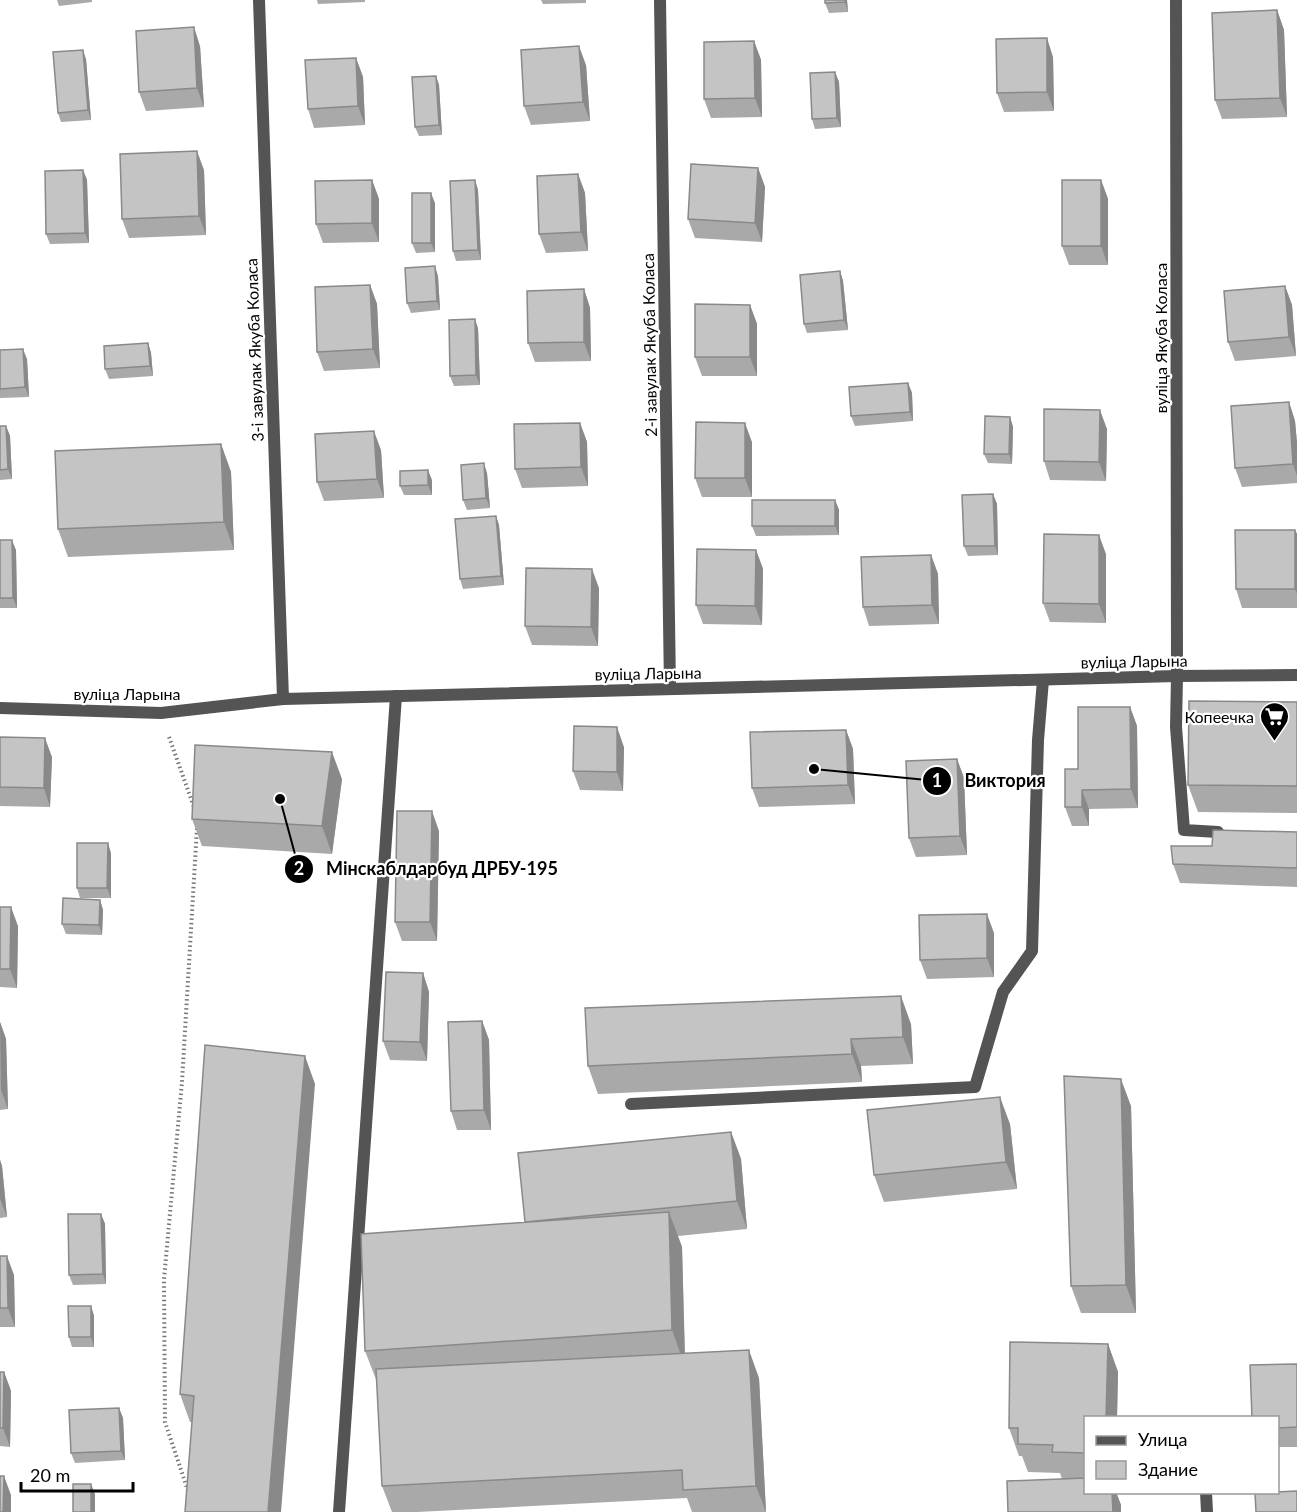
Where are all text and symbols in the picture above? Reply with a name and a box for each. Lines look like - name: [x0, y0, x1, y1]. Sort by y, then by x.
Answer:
- street label: 2-і завулак Якуба Коласа: [638, 253, 660, 437]
- street label: 3-і завулак Якуба Коласа: [241, 258, 267, 442]
- street label: вуліца Якуба Коласа: [1151, 263, 1170, 413]
- street label: вуліца Ларына: [1080, 651, 1188, 671]
- street label: вуліца Ларына: [594, 663, 702, 683]
- street label: вуліца Ларына: [74, 684, 180, 703]
- supermarket icon: Копеечка: [1259, 700, 1291, 742]
- place label: Копеечка: [1184, 707, 1254, 726]
- callout: Виктория: [922, 763, 1057, 799]
- text: 1: [932, 769, 942, 791]
- text: Виктория: [964, 769, 1046, 791]
- callout: Мінскаблдарбуд ДРБУ-195: [284, 851, 570, 887]
- text: 2: [294, 857, 304, 879]
- text: Мінскаблдарбуд ДРБУ-195: [326, 857, 558, 879]
- legend: [1084, 1416, 1279, 1494]
- text: Улица: [1138, 1428, 1188, 1450]
- scale bar: [21, 1455, 134, 1493]
- text: Здание: [1138, 1458, 1198, 1480]
- text: 20 m: [30, 1464, 70, 1486]

